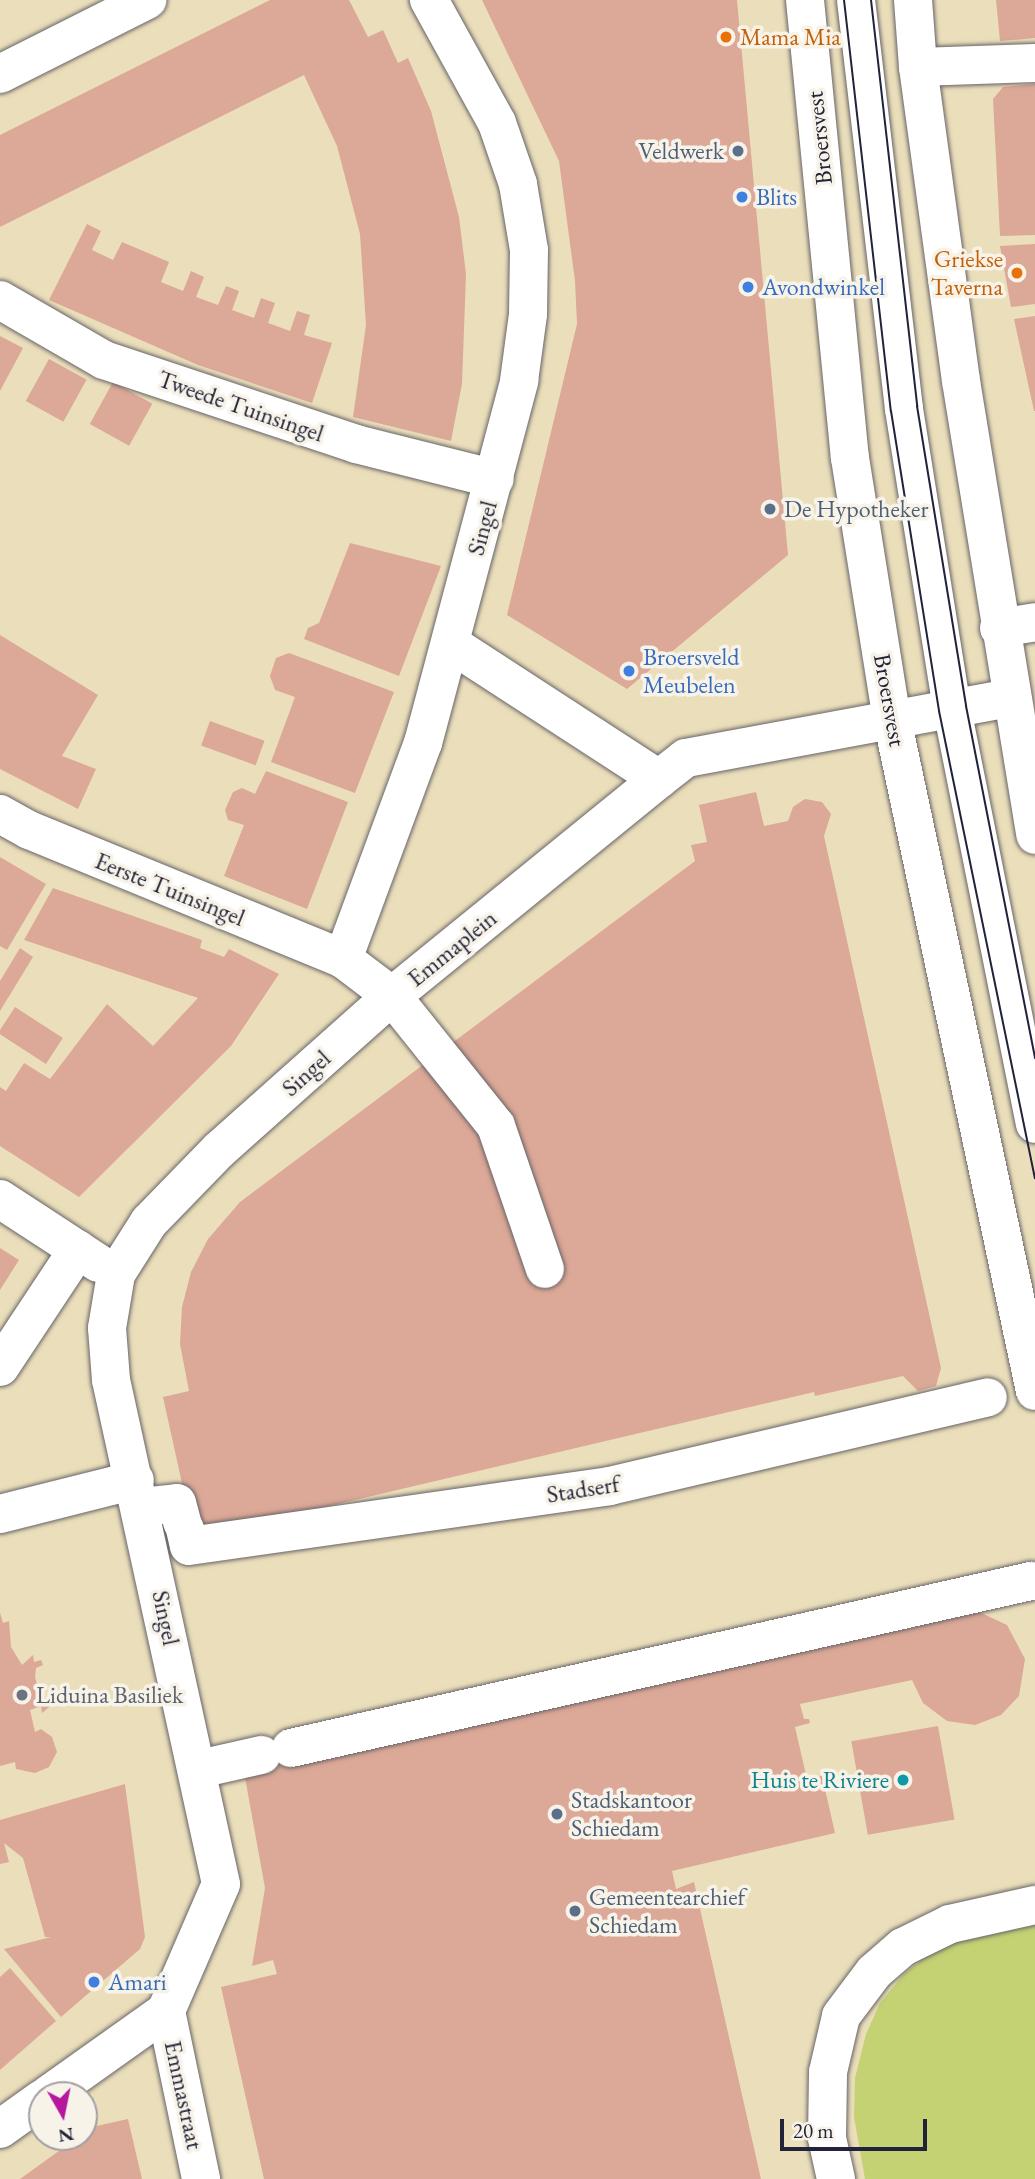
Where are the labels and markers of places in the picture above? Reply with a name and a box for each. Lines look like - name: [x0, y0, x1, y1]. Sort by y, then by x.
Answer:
- place label: Mama Mia: [740, 23, 841, 51]
- marker: Mama Mia: [718, 29, 734, 45]
- place label: Veldwerk: [639, 137, 724, 165]
- marker: Veldwerk: [730, 143, 746, 159]
- place label: Blits: [756, 183, 797, 211]
- marker: Blits: [734, 189, 750, 205]
- place label: Griekse Taverna: [931, 245, 1003, 301]
- marker: Griekse Taverna: [1009, 265, 1025, 281]
- place label: Avondwinkel: [762, 273, 885, 301]
- marker: Avondwinkel: [740, 279, 756, 295]
- place label: De Hypotheker: [784, 495, 928, 523]
- marker: De Hypotheker: [762, 501, 778, 517]
- place label: Broersveld Meubelen: [643, 643, 739, 699]
- marker: Broersveld Meubelen: [621, 663, 637, 679]
- place label: Liduina Basiliek: [36, 1681, 183, 1709]
- marker: Liduina Basiliek: [14, 1687, 30, 1703]
- place label: Huis te Riviere: [751, 1766, 889, 1794]
- marker: Huis te Riviere: [895, 1772, 911, 1788]
- place label: Stadskantoor Schiedam: [571, 1786, 692, 1842]
- marker: Stadskantoor Schiedam: [549, 1806, 565, 1822]
- place label: Gemeentearchief Schiedam: [589, 1883, 745, 1939]
- marker: Gemeentearchief Schiedam: [567, 1903, 583, 1919]
- place label: Amari: [108, 1968, 167, 1996]
- marker: Amari: [86, 1974, 102, 1990]

